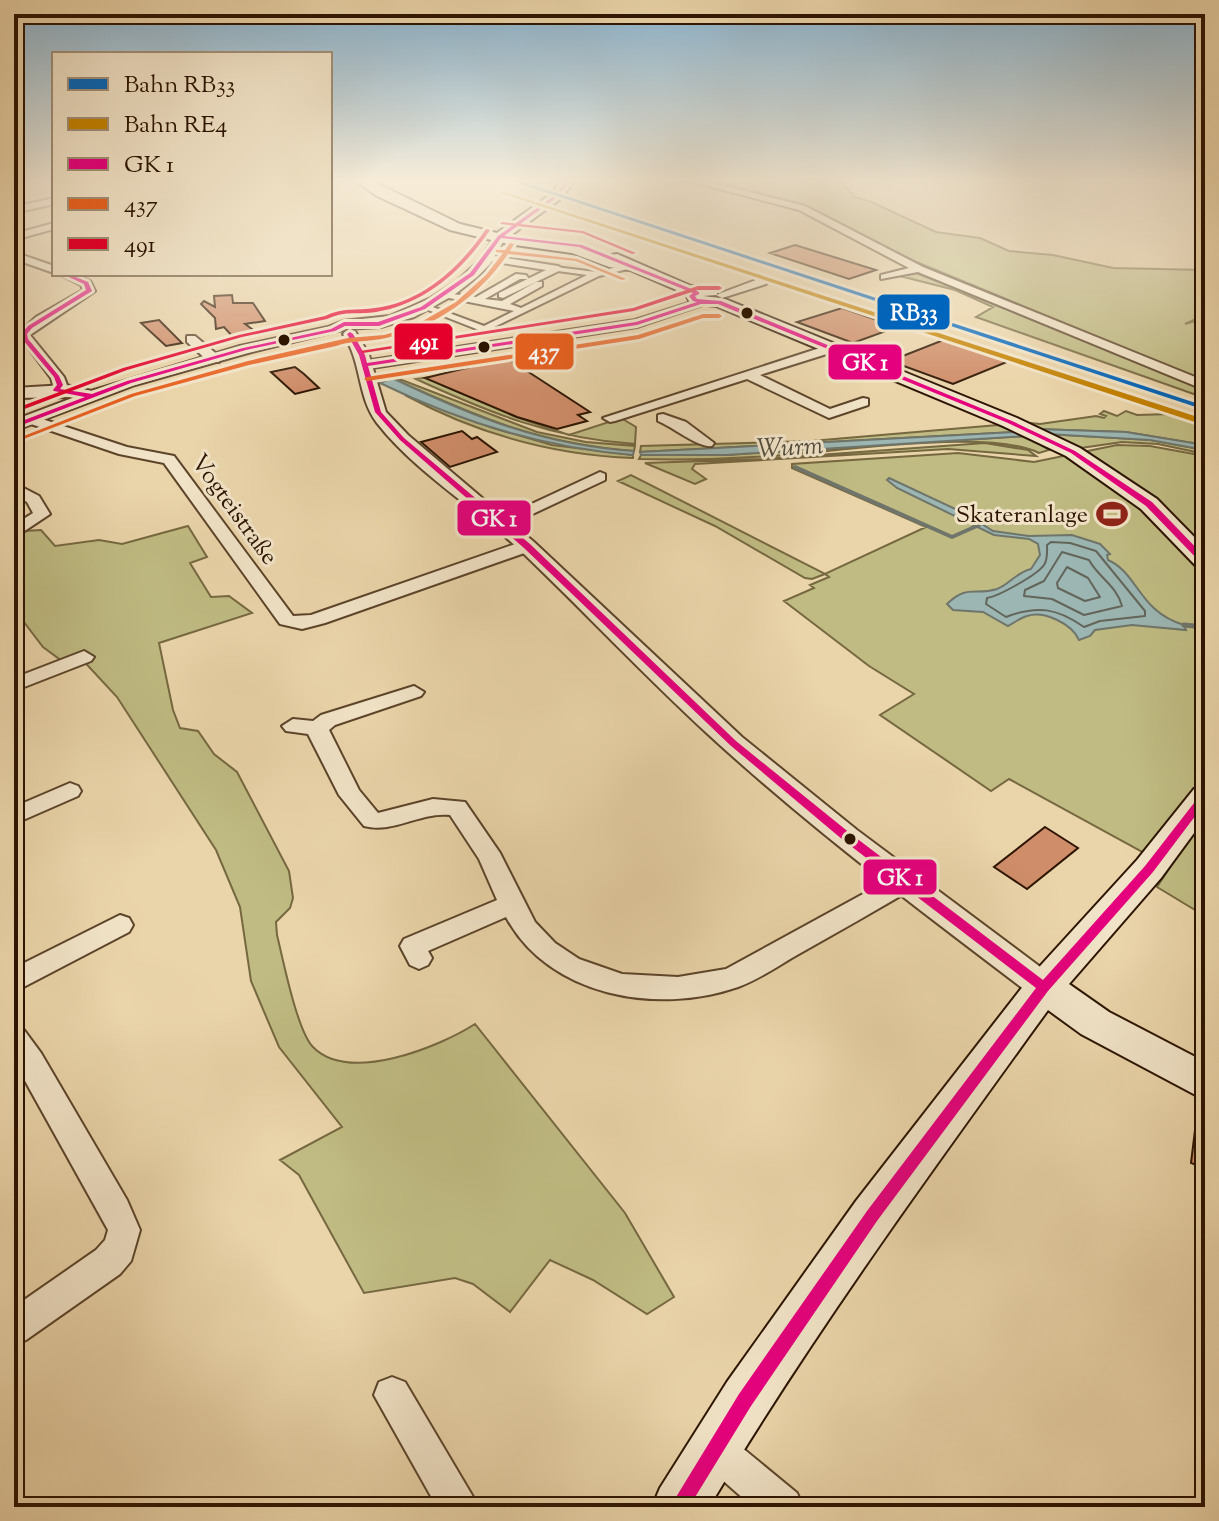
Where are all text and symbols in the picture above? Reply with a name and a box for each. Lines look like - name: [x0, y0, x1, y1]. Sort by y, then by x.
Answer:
- legend: [52, 52, 332, 276]
- text: Bahn RB33: [124, 69, 235, 103]
- text: Bahn RE4: [124, 109, 227, 143]
- text: GK 1: [124, 149, 174, 183]
- text: 437: [124, 189, 158, 223]
- text: 491: [124, 229, 156, 263]
- line badge: RB33: [876, 293, 951, 331]
- text: RB33: [890, 299, 938, 331]
- unlabelled marker: [739, 305, 755, 321]
- line badge: 491: [393, 322, 454, 361]
- text: 491: [408, 328, 439, 360]
- unlabelled marker: [276, 332, 292, 348]
- line badge: 437: [514, 332, 575, 371]
- text: 437: [528, 338, 560, 370]
- unlabelled marker: [476, 339, 492, 355]
- line badge: GK 1: [827, 343, 903, 381]
- text: GK 1: [842, 349, 889, 381]
- water label: Wurm: [756, 428, 825, 469]
- street label: Vogteistraße: [182, 448, 285, 573]
- sports icon: Skateranlage: [1095, 497, 1129, 531]
- line badge: GK 1: [456, 499, 532, 537]
- place label: Skateranlage: [956, 499, 1088, 533]
- text: GK 1: [471, 505, 518, 537]
- unlabelled marker: [842, 831, 858, 847]
- line badge: GK 1: [862, 858, 938, 896]
- text: GK 1: [877, 864, 924, 896]

